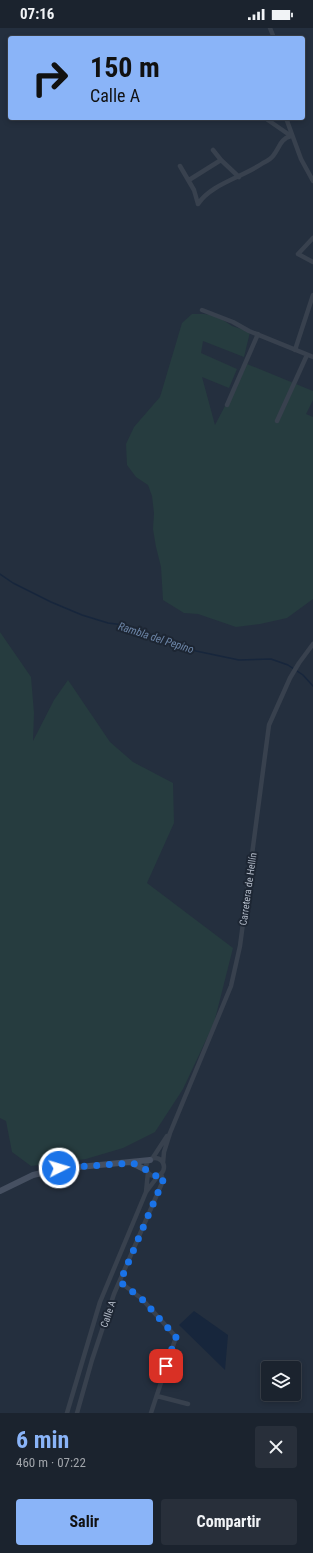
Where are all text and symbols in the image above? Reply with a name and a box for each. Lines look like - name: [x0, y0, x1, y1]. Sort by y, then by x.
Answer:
- text: 07:16: [20, 5, 54, 23]
- text: 150 m: [90, 51, 160, 84]
- icon: right: [24, 52, 76, 104]
- text: Calle A: [90, 85, 140, 106]
- water label: Rambla del Pepino: [117, 620, 195, 656]
- street label: Carretera de Hellín: [237, 852, 259, 926]
- position arrow: [38, 1147, 80, 1189]
- street label: Calle A: [98, 1299, 118, 1329]
- pin: [149, 1349, 183, 1383]
- icon: arrive: [155, 1355, 177, 1377]
- map controls: [261, 1361, 301, 1401]
- button: layers: [261, 1361, 301, 1401]
- text: 6 min: [16, 1426, 69, 1454]
- button: close: [255, 1426, 297, 1468]
- text: 460 m · 07:22: [16, 1455, 86, 1470]
- button: Salir: [16, 1499, 153, 1545]
- button: Compartir: [161, 1499, 297, 1545]

